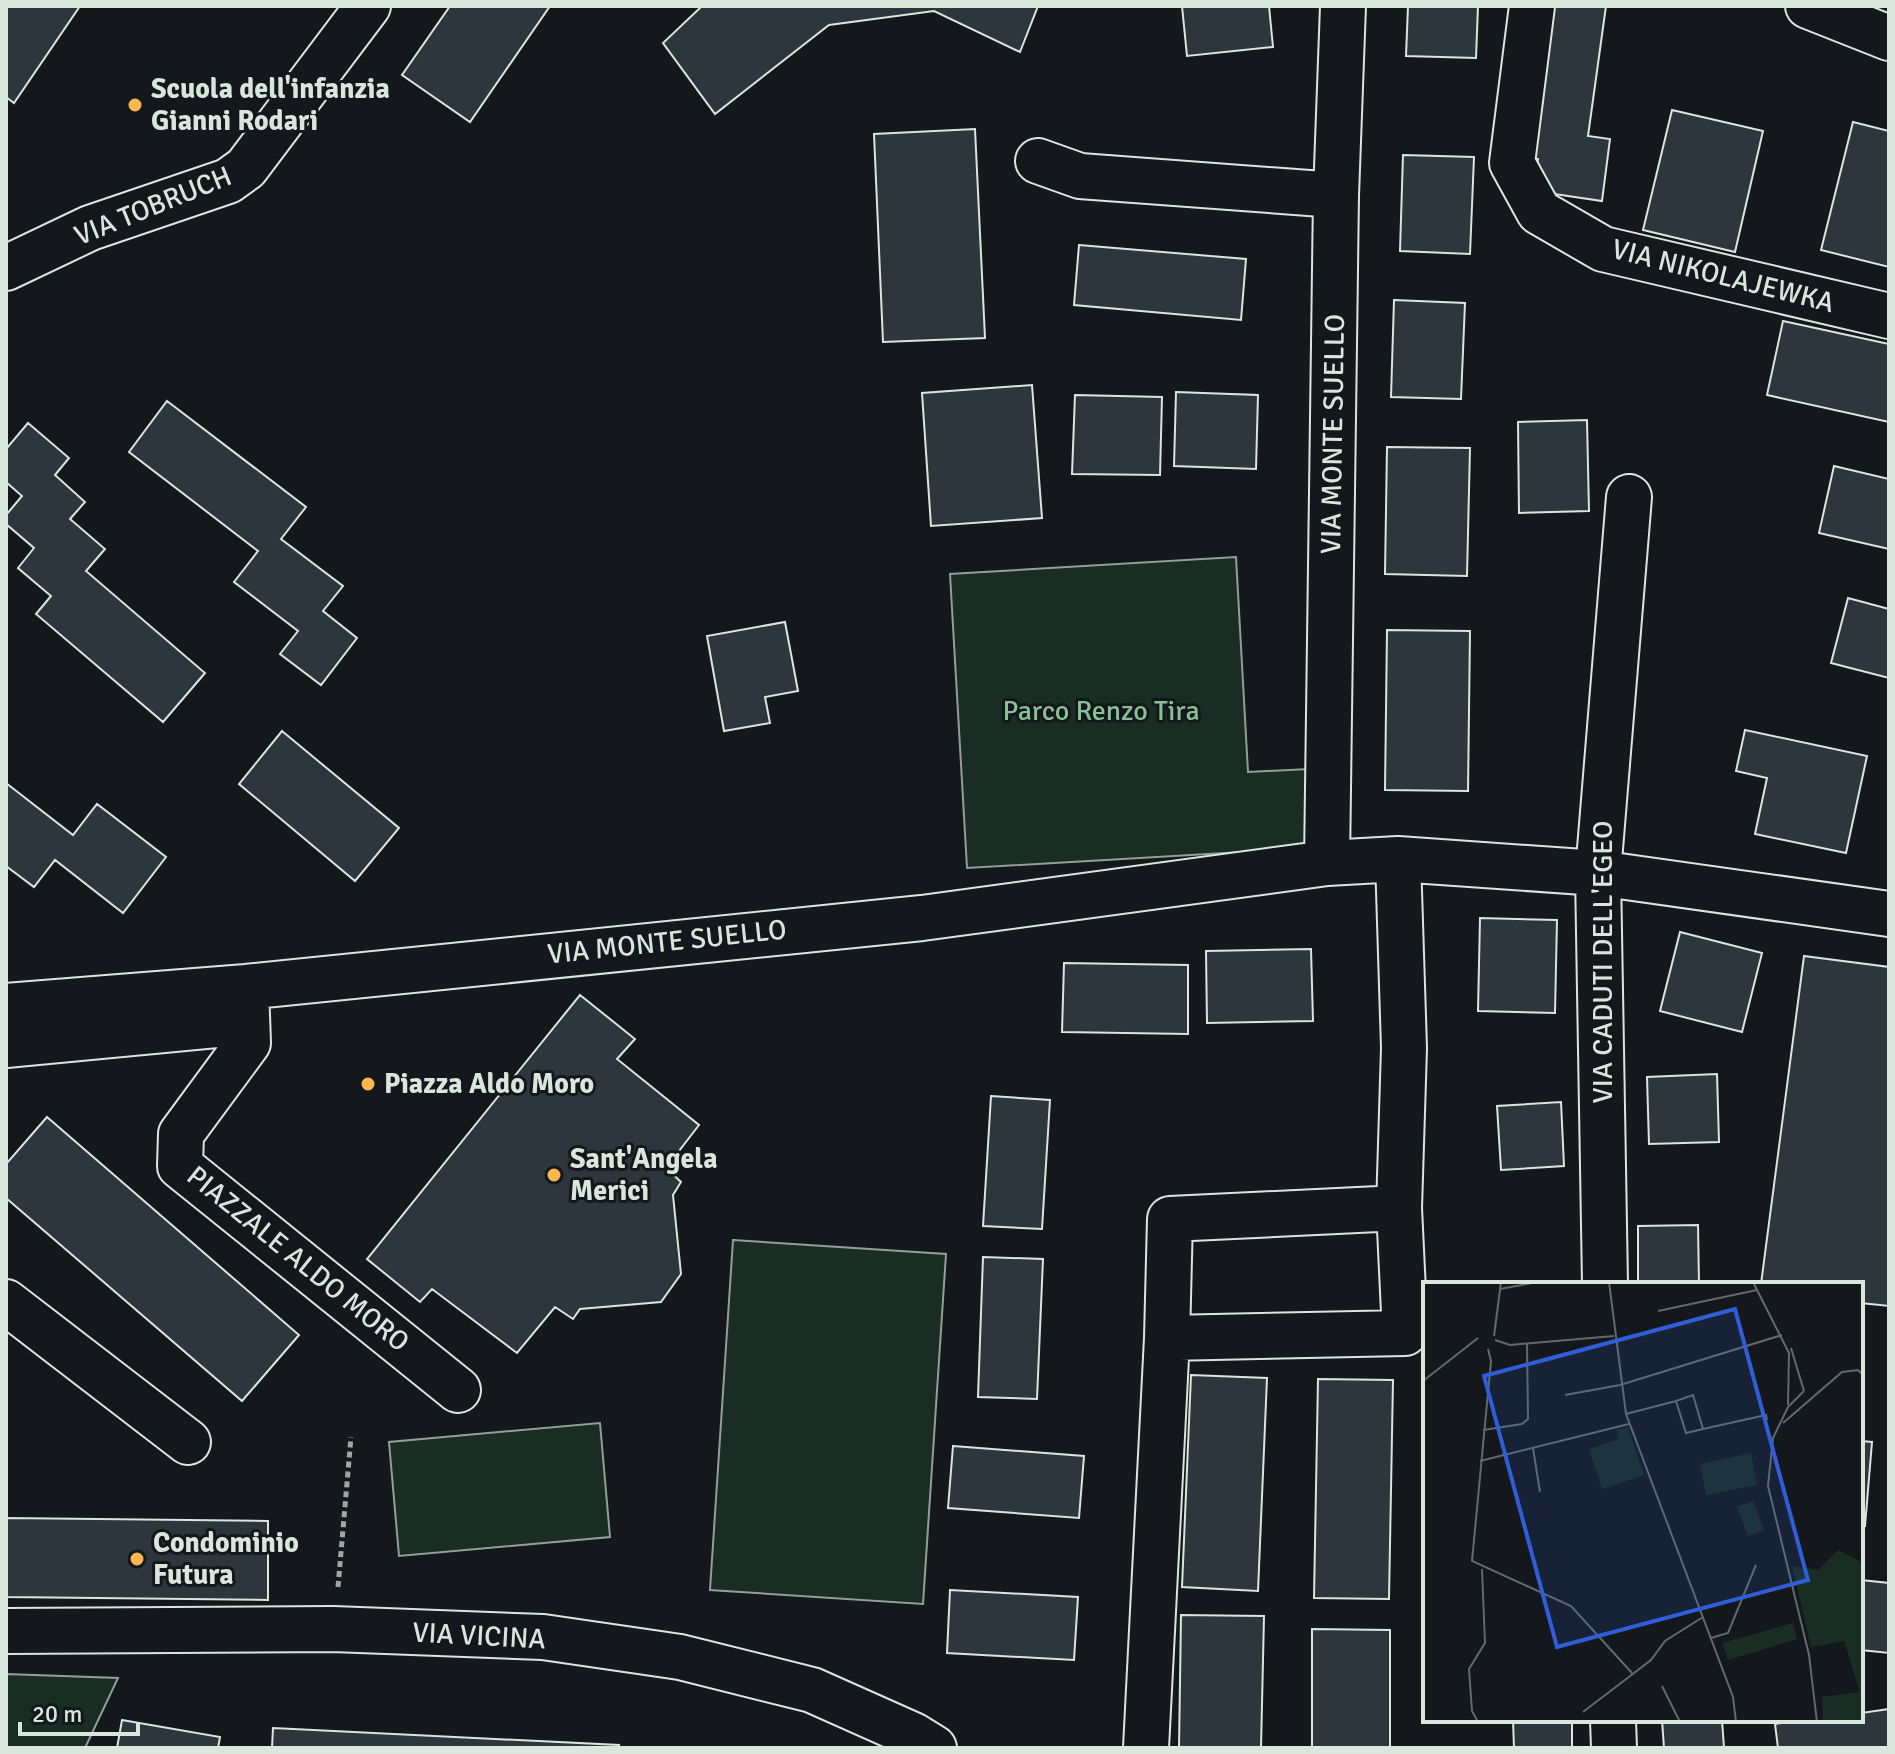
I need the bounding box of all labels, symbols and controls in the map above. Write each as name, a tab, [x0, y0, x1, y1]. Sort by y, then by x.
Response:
place label: Scuola dell'infanzia Gianni Rodari	[151, 72, 390, 138]
marker: Scuola dell'infanzia Gianni Rodari	[126, 96, 144, 114]
street label: VIA TOBRUCH	[69, 159, 237, 253]
street label: VIA NIKOLAJEWKA	[1608, 232, 1838, 320]
street label: VIA MONTE SUELLO	[1314, 314, 1352, 554]
park label: Parco Renzo Tira	[1002, 694, 1200, 728]
street label: VIA CADUTI DELL'EGEO	[1586, 821, 1620, 1103]
street label: VIA MONTE SUELLO	[546, 913, 788, 971]
place label: Piazza Aldo Moro	[384, 1067, 594, 1101]
marker: Piazza Aldo Moro	[359, 1075, 377, 1093]
place label: Sant'Angela Merici	[570, 1142, 718, 1208]
street label: PIAZZALE ALDO MORO	[180, 1159, 416, 1359]
marker: Sant'Angela Merici	[545, 1166, 563, 1184]
inset map	[1423, 1282, 1863, 1722]
place label: Condominio Futura	[153, 1526, 299, 1592]
marker: Condominio Futura	[128, 1550, 146, 1568]
street label: VIA VICINA	[412, 1616, 546, 1656]
scale bar	[20, 1686, 138, 1736]
text: 20 m	[32, 1699, 82, 1729]

